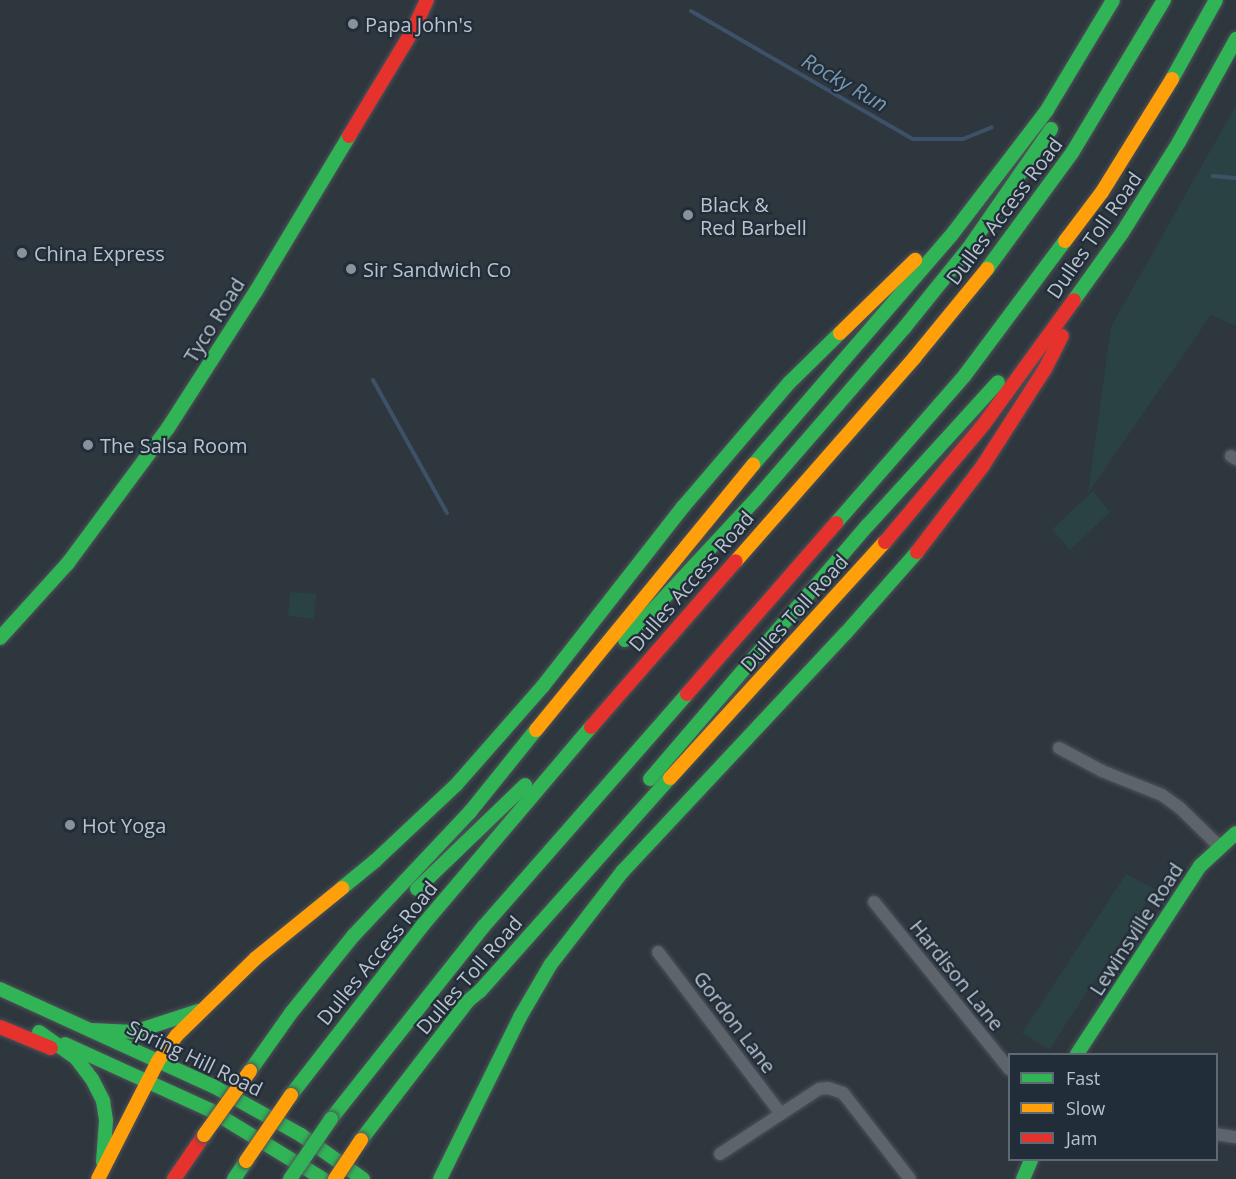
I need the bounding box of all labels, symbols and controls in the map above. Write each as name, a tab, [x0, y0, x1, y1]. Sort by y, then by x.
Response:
place label: Papa John's	[365, 12, 473, 36]
marker: Papa John's	[346, 17, 360, 31]
water label: Rocky Run	[798, 47, 892, 117]
street label: Dulles Access Road	[941, 133, 1067, 289]
street label: Dulles Toll Road	[1041, 167, 1147, 303]
place label: Black & Red Barbell	[700, 192, 807, 239]
marker: Black & Red Barbell	[681, 208, 695, 222]
place label: China Express	[34, 241, 165, 265]
marker: China Express	[15, 246, 29, 260]
place label: Sir Sandwich Co	[363, 257, 511, 281]
marker: Sir Sandwich Co	[344, 262, 358, 276]
street label: Tyco Road	[179, 273, 249, 367]
place label: The Salsa Room	[100, 433, 248, 457]
marker: The Salsa Room	[81, 438, 95, 452]
street label: Dulles Access Road	[624, 506, 758, 656]
street label: Dulles Toll Road	[735, 550, 853, 676]
place label: Hot Yoga	[82, 813, 166, 837]
marker: Hot Yoga	[63, 818, 77, 832]
street label: Lewinsville Road	[1084, 858, 1188, 1000]
street label: Dulles Access Road	[312, 876, 442, 1030]
street label: Dulles Toll Road	[411, 911, 527, 1039]
street label: Hardison Lane	[905, 915, 1009, 1035]
street label: Gordon Lane	[689, 966, 781, 1078]
street label: Spring Hill Road	[123, 1015, 267, 1101]
legend	[1008, 1053, 1218, 1161]
text: Fast	[1066, 1066, 1100, 1090]
text: Slow	[1066, 1096, 1105, 1120]
text: Jam	[1066, 1126, 1098, 1150]

